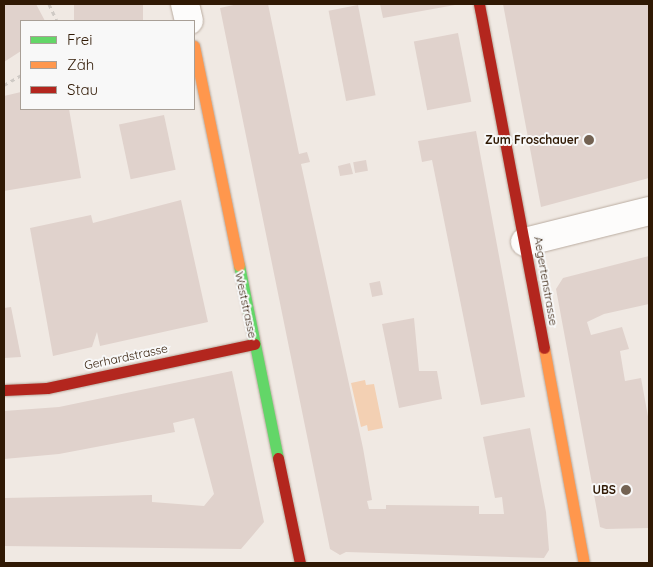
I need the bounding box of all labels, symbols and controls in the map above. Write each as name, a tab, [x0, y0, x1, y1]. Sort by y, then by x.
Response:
legend	[20, 20, 195, 110]
text: Frei	[67, 30, 93, 49]
text: Zäh	[67, 55, 94, 74]
text: Stau	[67, 80, 98, 99]
place label: Zum Froschauer	[485, 133, 579, 147]
marker: Zum Froschauer	[583, 134, 595, 146]
street label: Aegertenstrasse	[531, 235, 561, 327]
street label: Weststrasse	[232, 270, 260, 340]
street label: Gerhardstrasse	[83, 341, 169, 373]
place label: UBS	[593, 483, 616, 497]
marker: UBS	[620, 484, 632, 496]

